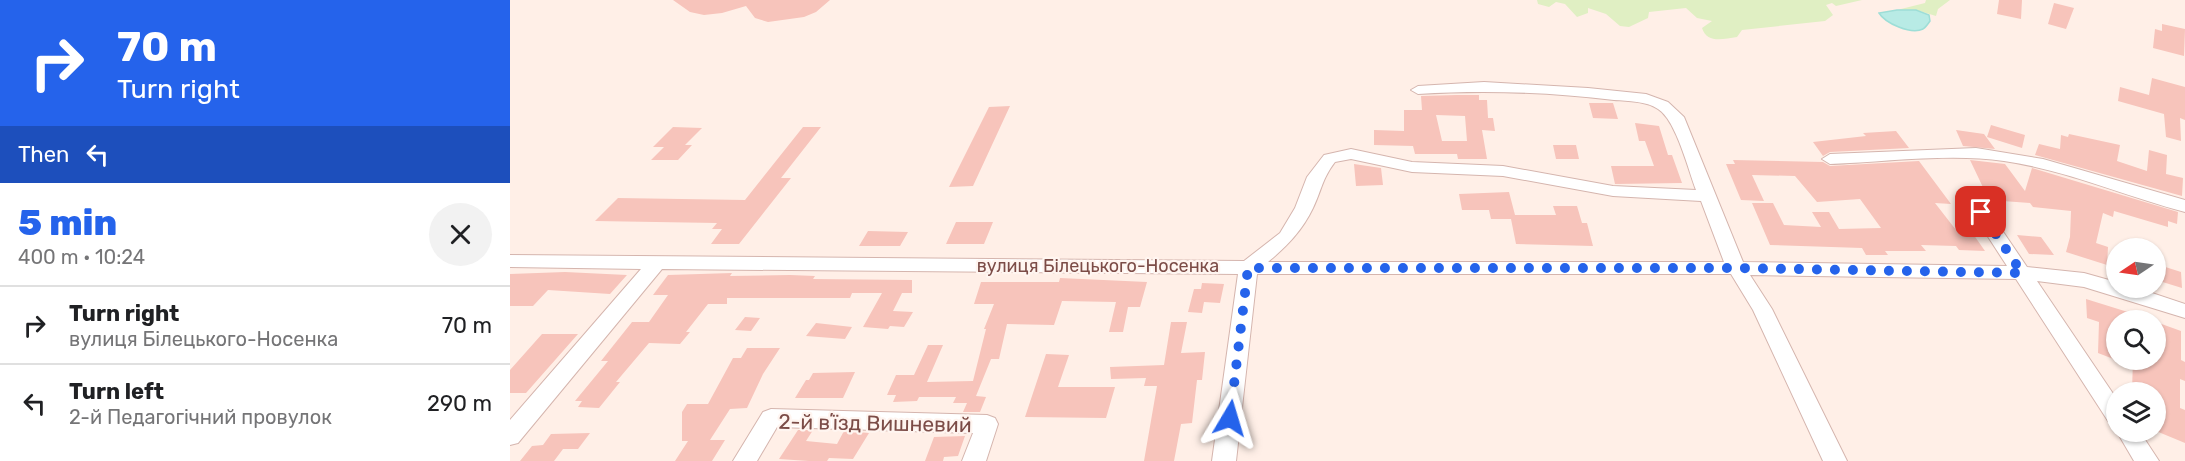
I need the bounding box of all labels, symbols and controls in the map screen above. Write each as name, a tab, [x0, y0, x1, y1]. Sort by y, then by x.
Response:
text: 70 m	[117, 22, 217, 72]
icon: right	[18, 24, 96, 102]
text: Turn right	[117, 73, 240, 105]
icon: left	[81, 138, 114, 171]
text: Then	[18, 141, 69, 168]
pin	[1955, 186, 2006, 237]
icon: arrive	[1964, 195, 1997, 228]
text: 5 min	[18, 201, 117, 244]
button: close	[429, 203, 492, 266]
north arrow	[2106, 238, 2166, 298]
map controls	[2106, 238, 2166, 442]
text: 400 m · 10:24	[18, 245, 145, 269]
street label: вулиця Білецького-Носенка	[977, 255, 1219, 277]
text: Turn right	[69, 300, 179, 327]
icon: right	[18, 309, 51, 342]
button: search	[2106, 310, 2166, 370]
text: 70 m	[442, 312, 492, 339]
text: вулиця Білецького-Носенка	[69, 327, 338, 351]
text: Turn left	[69, 378, 164, 405]
button: layers	[2106, 382, 2166, 442]
position arrow	[1198, 386, 1262, 450]
icon: left	[18, 387, 51, 420]
text: 290 m	[427, 390, 492, 417]
text: 2-й Педагогічний провулок	[69, 405, 332, 429]
street label: 2-й вʼїзд Вишневий	[778, 409, 972, 437]

